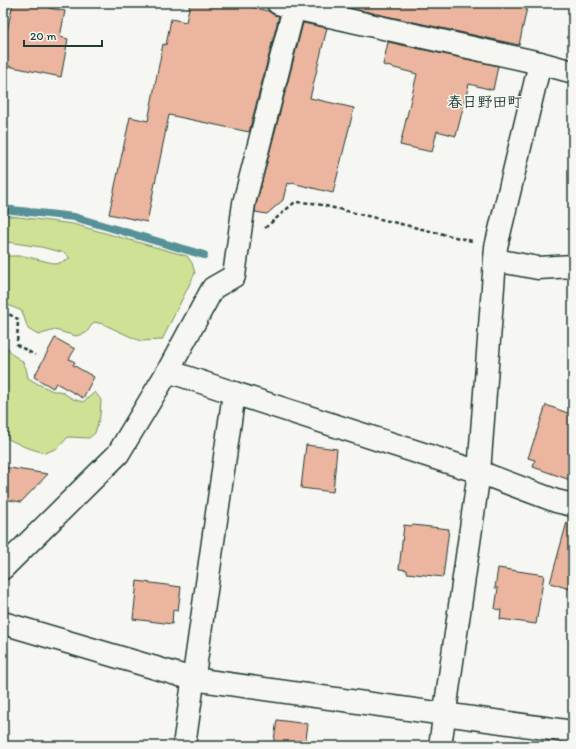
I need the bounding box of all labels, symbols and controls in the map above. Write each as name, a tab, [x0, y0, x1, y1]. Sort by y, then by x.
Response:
scale bar	[24, 22, 102, 48]
text: 20 m	[30, 29, 57, 43]
district label: 春日野田町	[447, 93, 523, 111]

